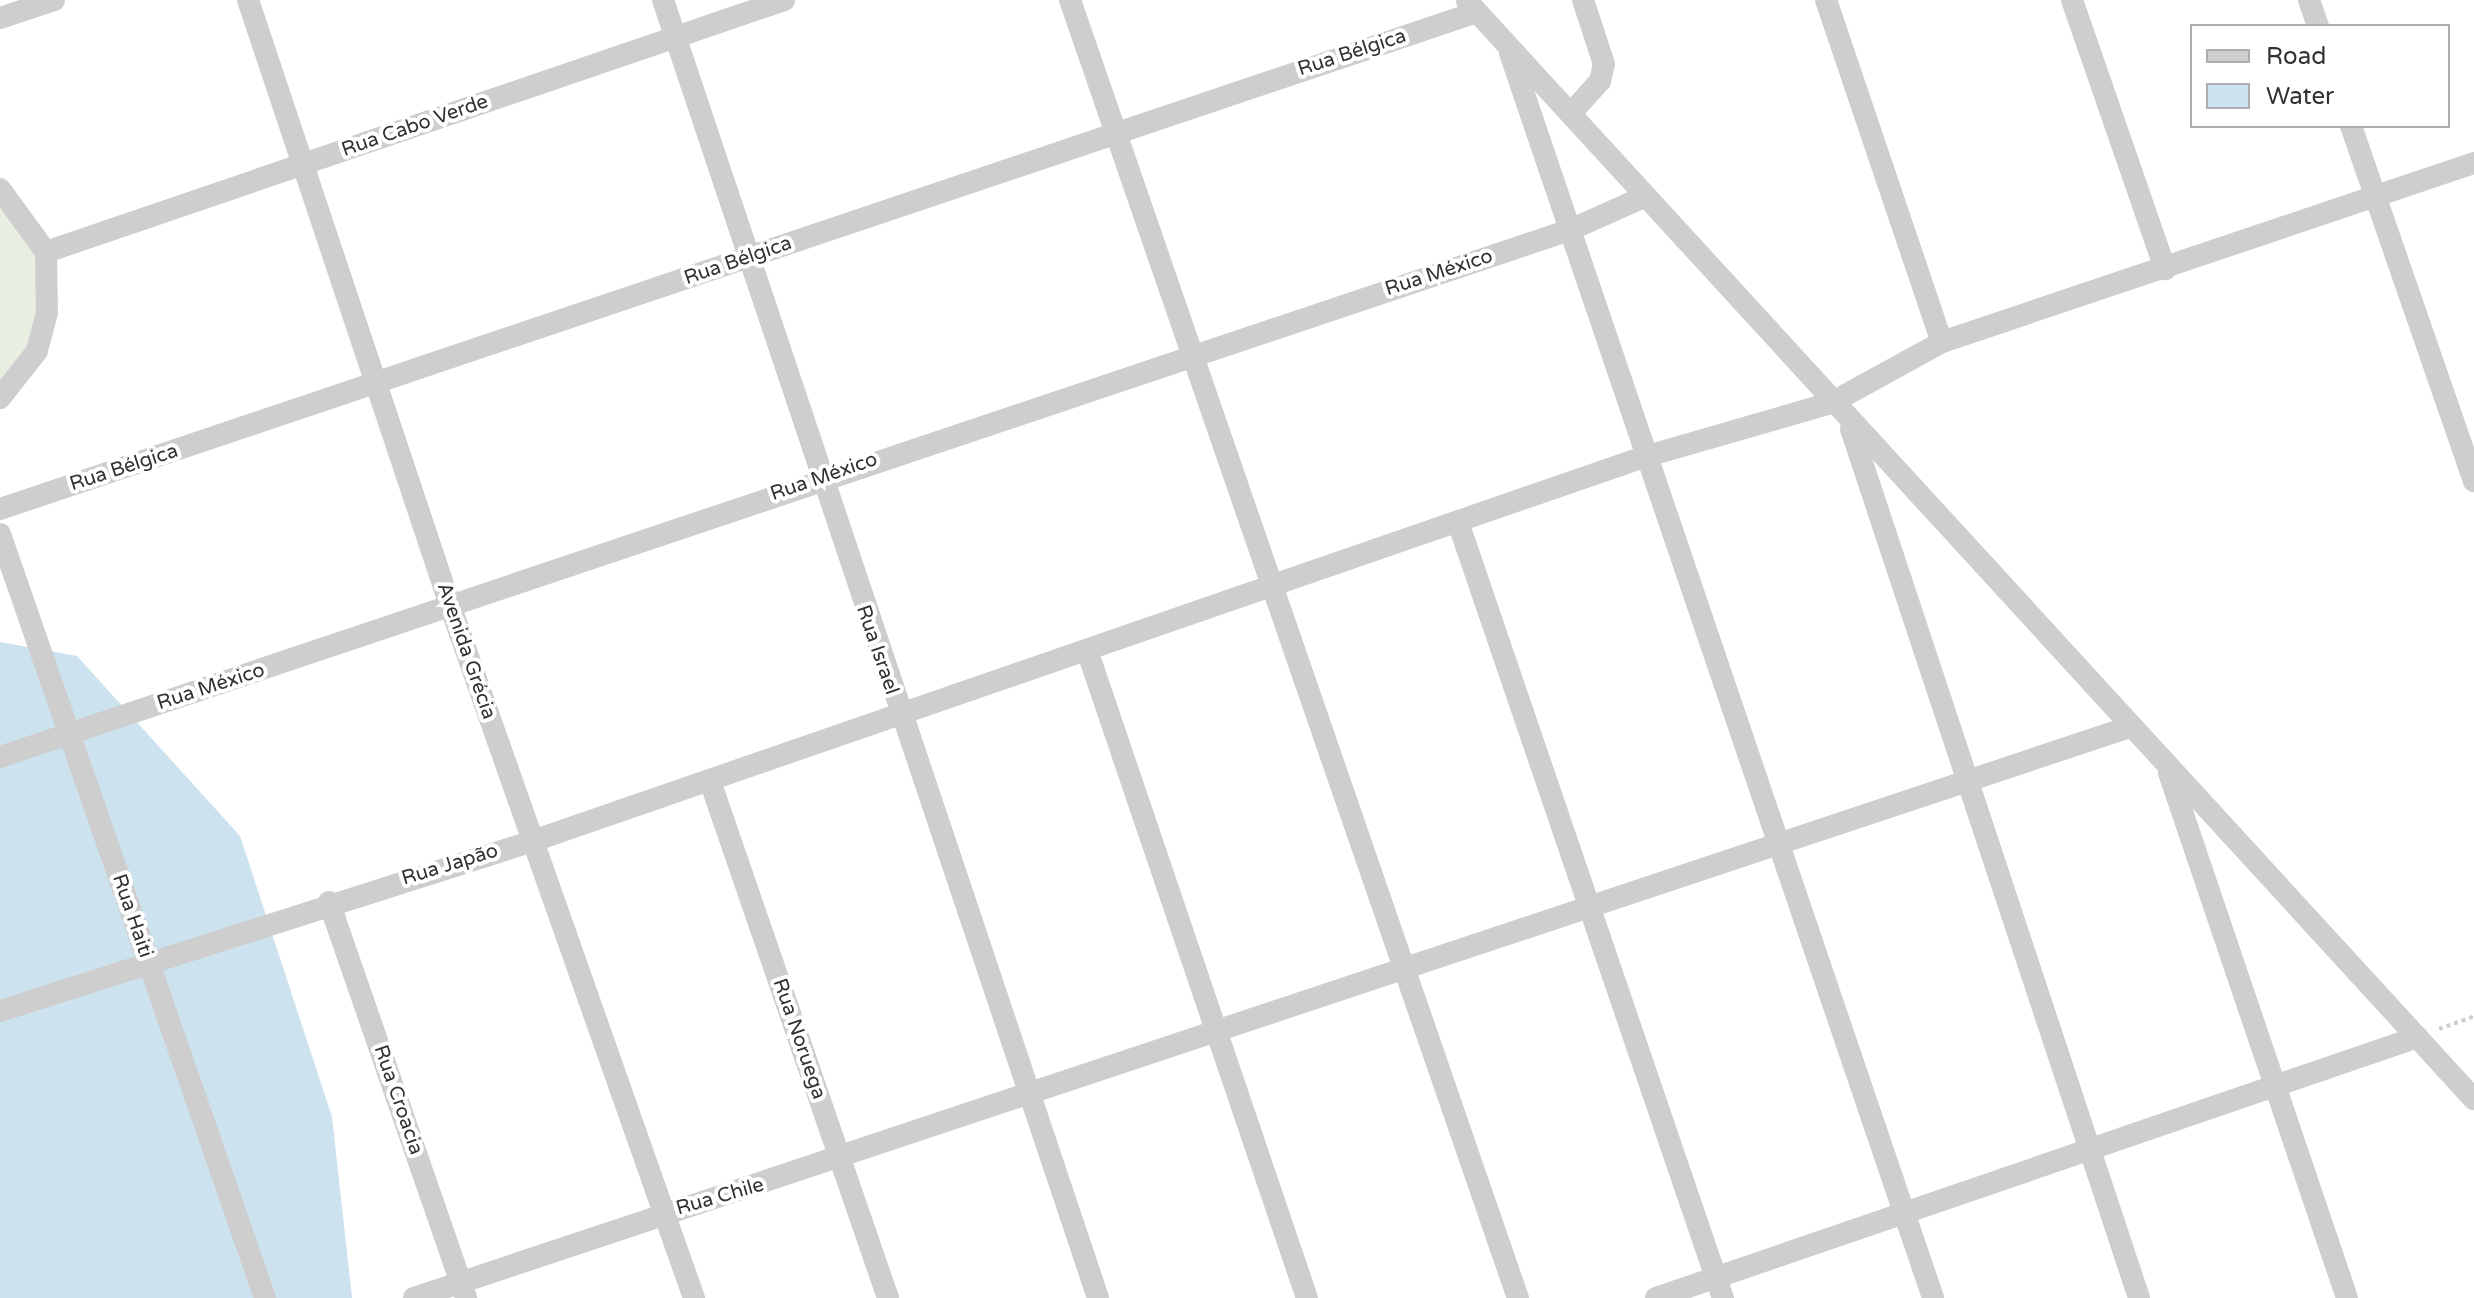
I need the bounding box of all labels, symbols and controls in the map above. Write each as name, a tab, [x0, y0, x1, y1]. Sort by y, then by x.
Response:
street label: Rua Bélgica	[1295, 24, 1409, 82]
legend	[2190, 24, 2450, 128]
text: Road	[2266, 42, 2326, 71]
text: Water	[2266, 82, 2334, 111]
street label: Rua Cabo Verde	[339, 90, 491, 162]
street label: Rua Bélgica	[681, 231, 795, 291]
street label: Rua México	[1382, 244, 1496, 302]
street label: Rua Bélgica	[67, 439, 181, 497]
street label: Rua México	[767, 447, 881, 507]
street label: Avenida Grécia	[431, 580, 501, 722]
street label: Rua Israel	[850, 602, 904, 698]
street label: Rua México	[154, 658, 268, 716]
street label: Rua Japão	[399, 839, 501, 891]
street label: Rua Haiti	[107, 871, 157, 961]
street label: Rua Noruega	[767, 976, 831, 1102]
street label: Rua Croacia	[368, 1042, 428, 1158]
street label: Rua Chile	[673, 1173, 767, 1221]

